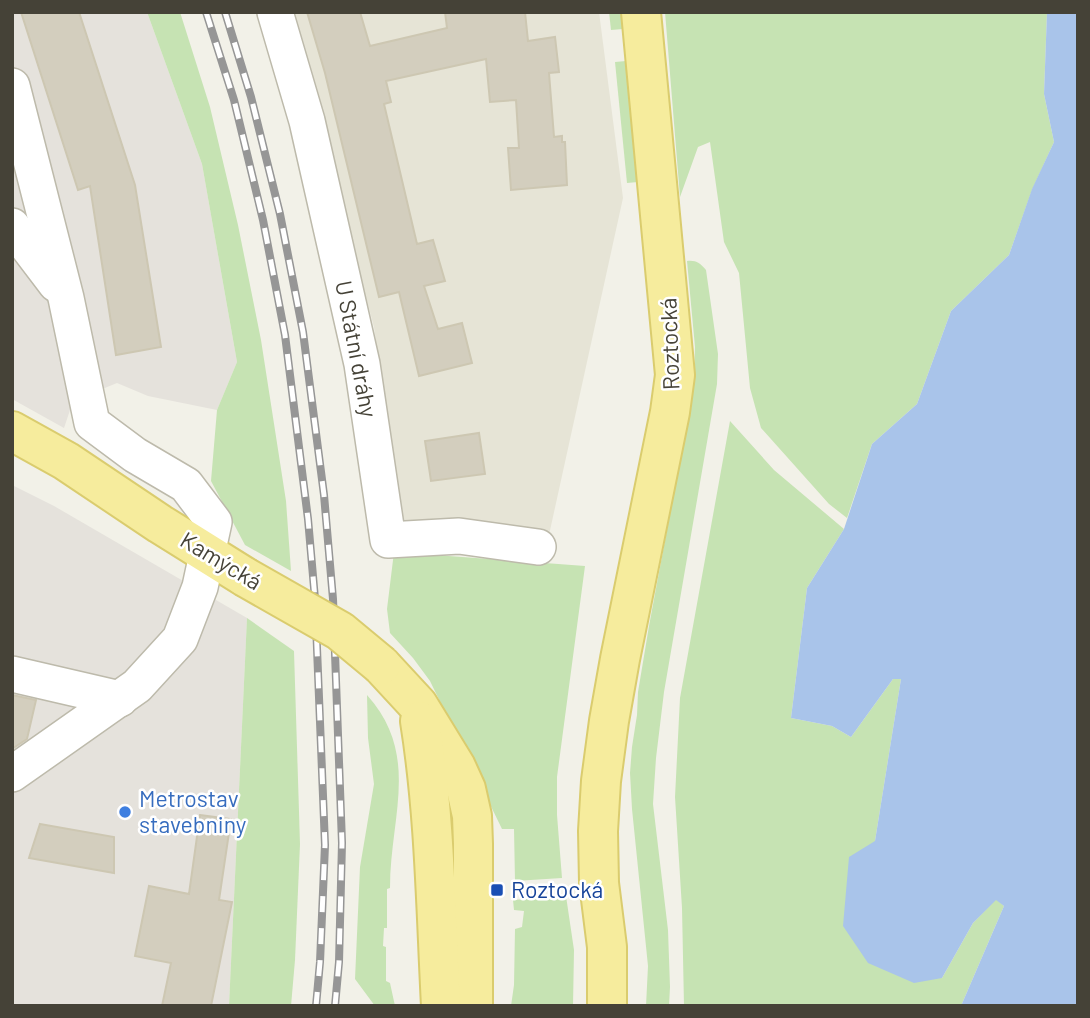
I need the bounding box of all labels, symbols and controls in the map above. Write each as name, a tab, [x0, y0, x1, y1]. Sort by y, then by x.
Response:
street label: U Státní dráhy	[330, 278, 384, 420]
street label: Roztocká	[653, 297, 685, 391]
street label: Kamýcká	[176, 525, 267, 595]
place label: Metrostav stavebniny	[139, 784, 247, 838]
marker: Metrostav stavebniny	[117, 804, 133, 820]
place label: Roztocká	[511, 875, 603, 903]
marker: Roztocká	[489, 882, 505, 898]

